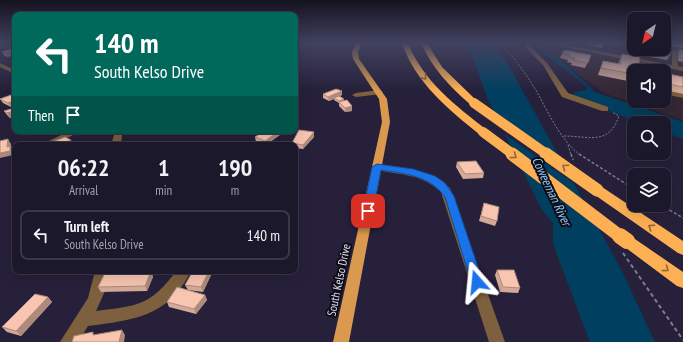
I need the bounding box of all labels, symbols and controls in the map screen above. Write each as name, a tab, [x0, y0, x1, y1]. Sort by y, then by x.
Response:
north arrow	[627, 12, 671, 56]
map controls	[627, 12, 671, 212]
text: 140 m	[94, 24, 158, 61]
icon: left	[28, 28, 80, 80]
text: South Kelso Drive	[94, 60, 204, 83]
button: sound	[627, 64, 671, 108]
one-way arrow	[419, 72, 426, 79]
icon: arrive	[62, 104, 84, 126]
text: Then	[28, 106, 54, 125]
button: search	[627, 116, 671, 160]
one-way arrow	[510, 151, 517, 159]
text: 06:22	[58, 152, 110, 183]
text: 1	[158, 152, 169, 183]
text: 190	[218, 152, 252, 183]
water label: Coweeman River	[528, 154, 576, 231]
one-way arrow	[562, 164, 569, 172]
button: layers	[627, 168, 671, 212]
text: Arrival	[69, 182, 98, 199]
text: min	[155, 182, 172, 199]
text: m	[231, 182, 239, 199]
pin	[351, 194, 385, 228]
icon: arrive	[357, 200, 379, 222]
text: Turn left	[64, 217, 109, 236]
icon: left	[30, 224, 52, 246]
one-way arrow	[648, 224, 655, 232]
text: 140 m	[247, 226, 280, 245]
text: South Kelso Drive	[64, 236, 144, 253]
street label: South Kelso Drive	[324, 242, 353, 317]
position arrow	[456, 261, 498, 303]
one-way arrow	[662, 264, 669, 271]

